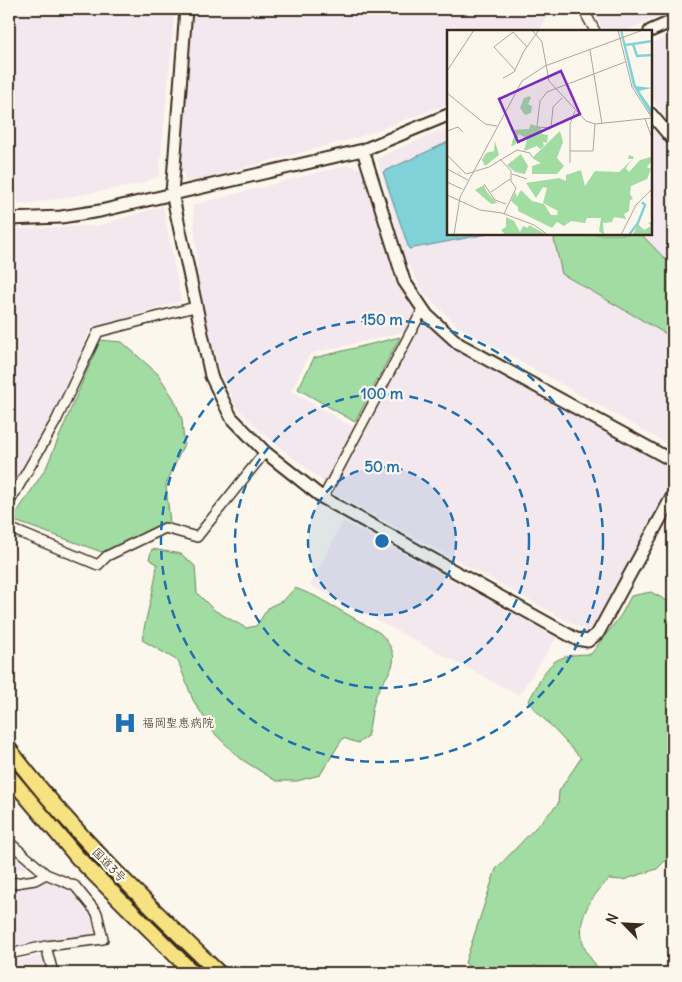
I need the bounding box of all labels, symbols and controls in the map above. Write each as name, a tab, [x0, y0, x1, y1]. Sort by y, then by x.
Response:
inset map	[447, 30, 652, 235]
text: 150 m	[361, 310, 403, 329]
text: 100 m	[361, 384, 403, 403]
text: 50 m	[364, 457, 400, 476]
centre of rings	[373, 532, 391, 550]
hospital icon: 福岡聖恵病院	[112, 710, 138, 736]
place label: 福岡聖恵病院	[142, 715, 214, 730]
street label: 国道3号	[89, 844, 130, 885]
north arrow	[600, 900, 650, 950]
text: N	[602, 911, 622, 927]

